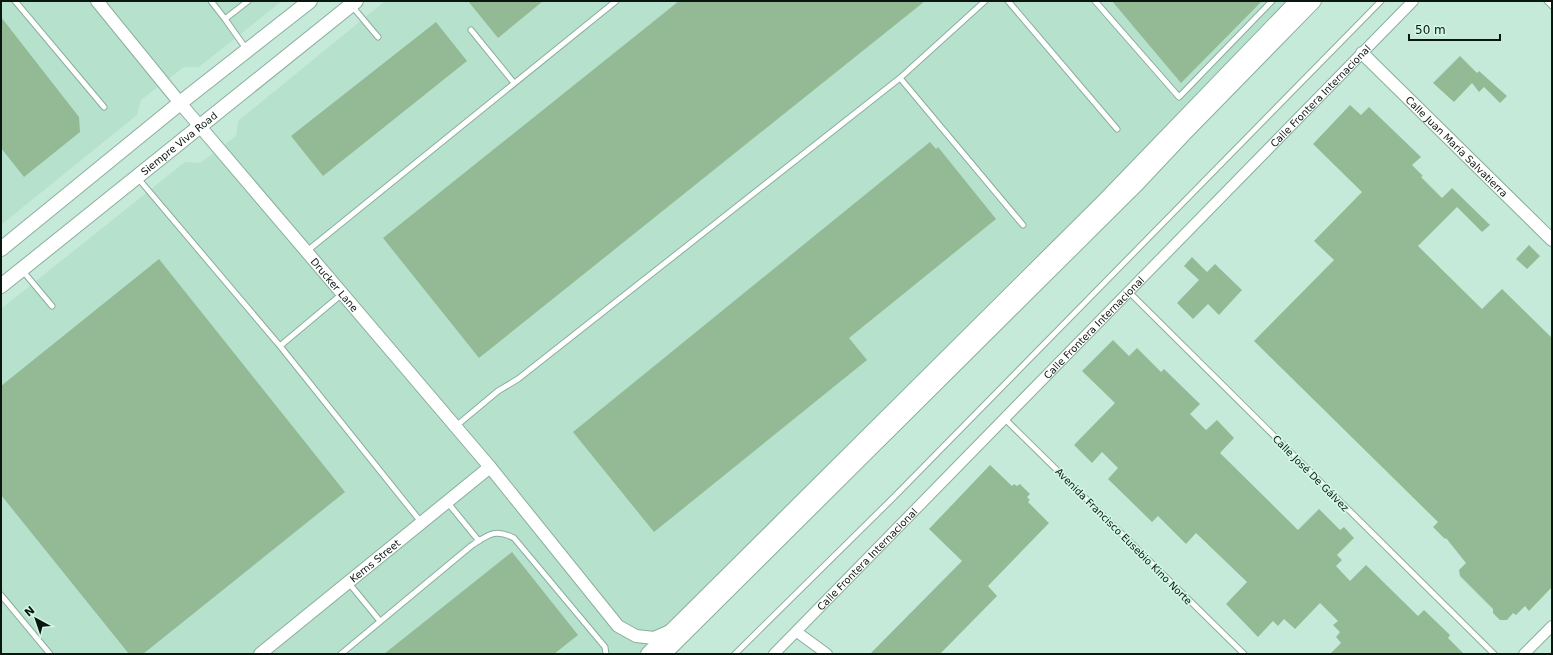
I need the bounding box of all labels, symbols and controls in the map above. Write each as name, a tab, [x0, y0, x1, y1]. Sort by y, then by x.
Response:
scale bar	[1409, 16, 1500, 42]
text: 50 m	[1415, 23, 1446, 37]
street label: Calle Frontera Internacional	[1268, 43, 1373, 149]
street label: Calle Juan María Salvatierra	[1403, 94, 1510, 199]
street label: Siempre Viva Road	[139, 110, 219, 178]
street label: Drucker Lane	[308, 256, 360, 314]
street label: Calle Frontera Internacional	[1042, 274, 1146, 381]
street label: Calle José De Gálvez	[1270, 433, 1351, 514]
street label: Avenida Francisco Eusebio Kino Norte	[1053, 466, 1194, 607]
street label: Calle Frontera Internacional	[815, 506, 920, 613]
street label: Kerns Street	[348, 537, 402, 585]
north arrow	[16, 599, 56, 639]
text: N	[22, 604, 38, 620]

